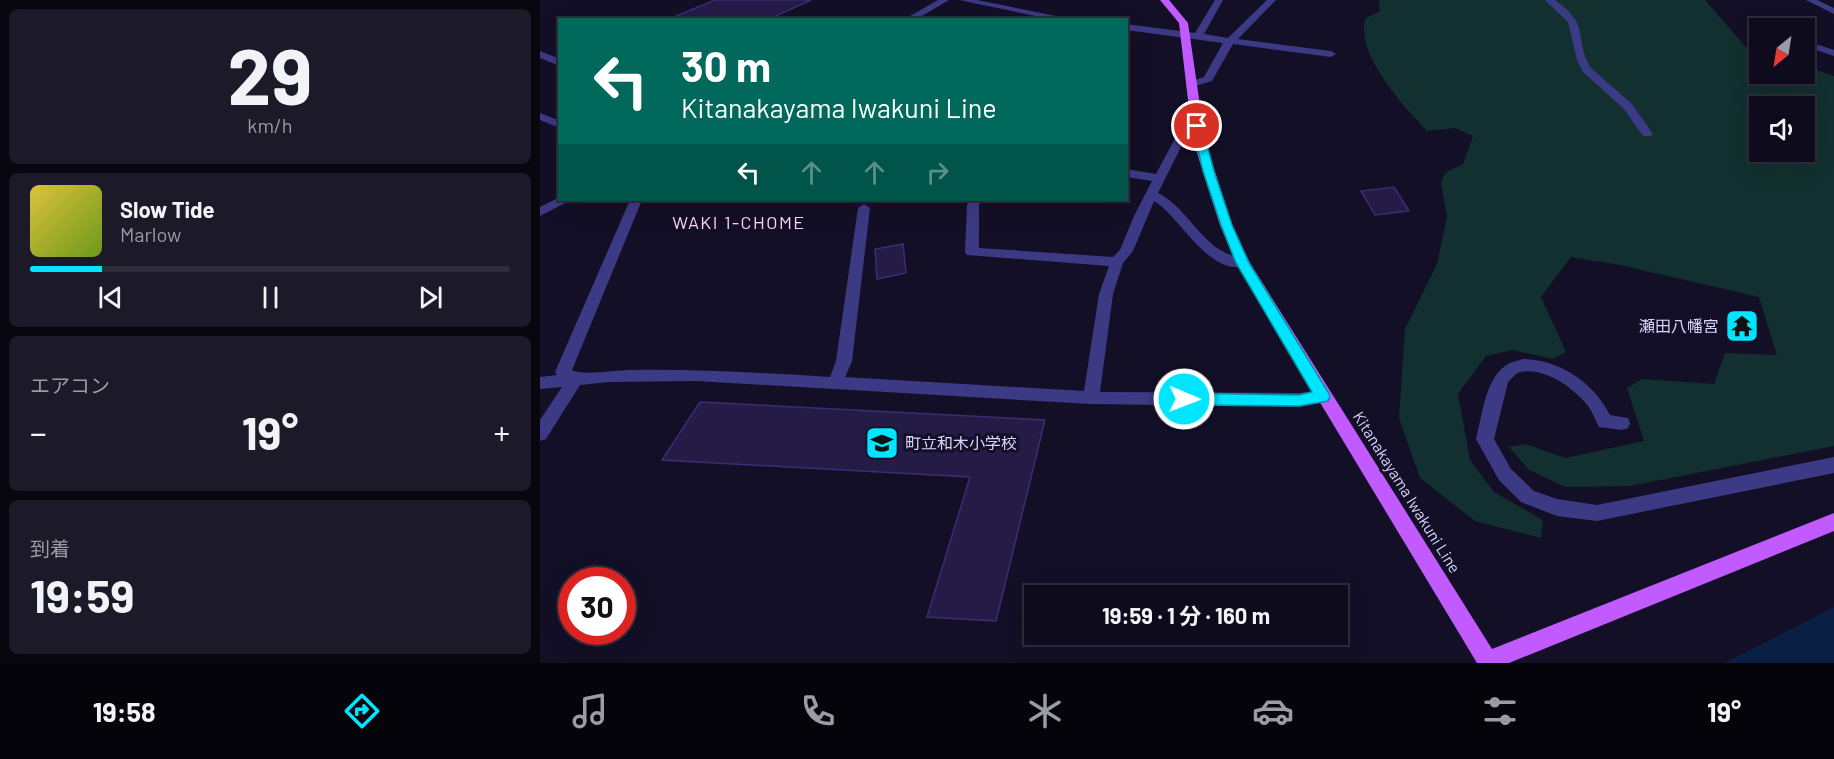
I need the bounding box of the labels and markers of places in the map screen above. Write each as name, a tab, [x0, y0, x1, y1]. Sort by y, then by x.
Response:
pin	[1171, 100, 1222, 151]
temple icon: 瀬田八幡宮	[1724, 308, 1760, 344]
place label: 瀬田八幡宮	[1639, 316, 1719, 335]
school or university icon: 町立和木小学校	[864, 425, 900, 461]
place label: 町立和木小学校	[905, 433, 1017, 452]

